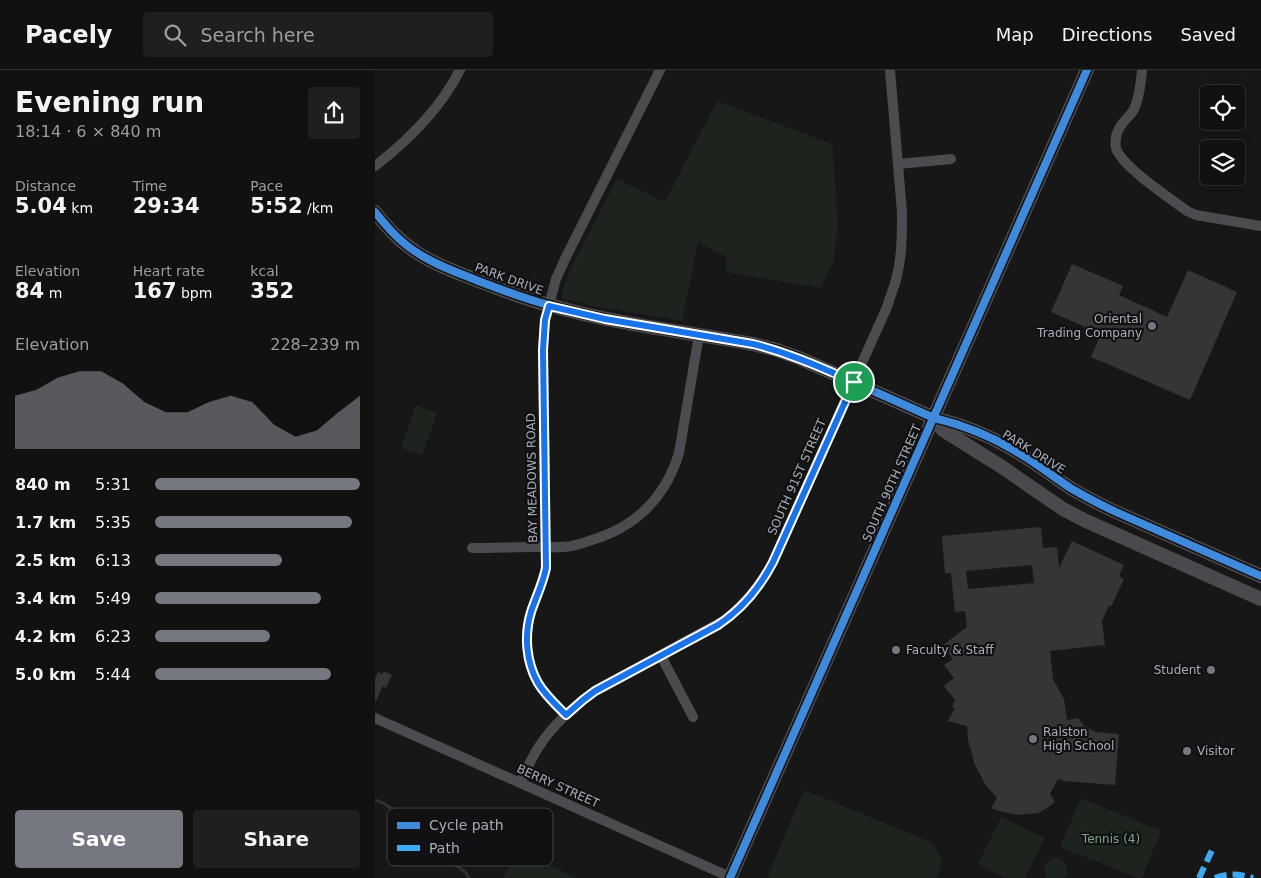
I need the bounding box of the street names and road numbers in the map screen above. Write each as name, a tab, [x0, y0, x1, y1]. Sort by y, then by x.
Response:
street label: PARK DRIVE	[473, 260, 545, 298]
street label: BAY MEADOWS ROAD	[524, 413, 540, 543]
street label: SOUTH 91ST STREET	[765, 416, 829, 537]
street label: SOUTH 90TH STREET	[860, 421, 925, 544]
street label: PARK DRIVE	[1000, 427, 1068, 477]
street label: BERRY STREET	[515, 762, 602, 811]

